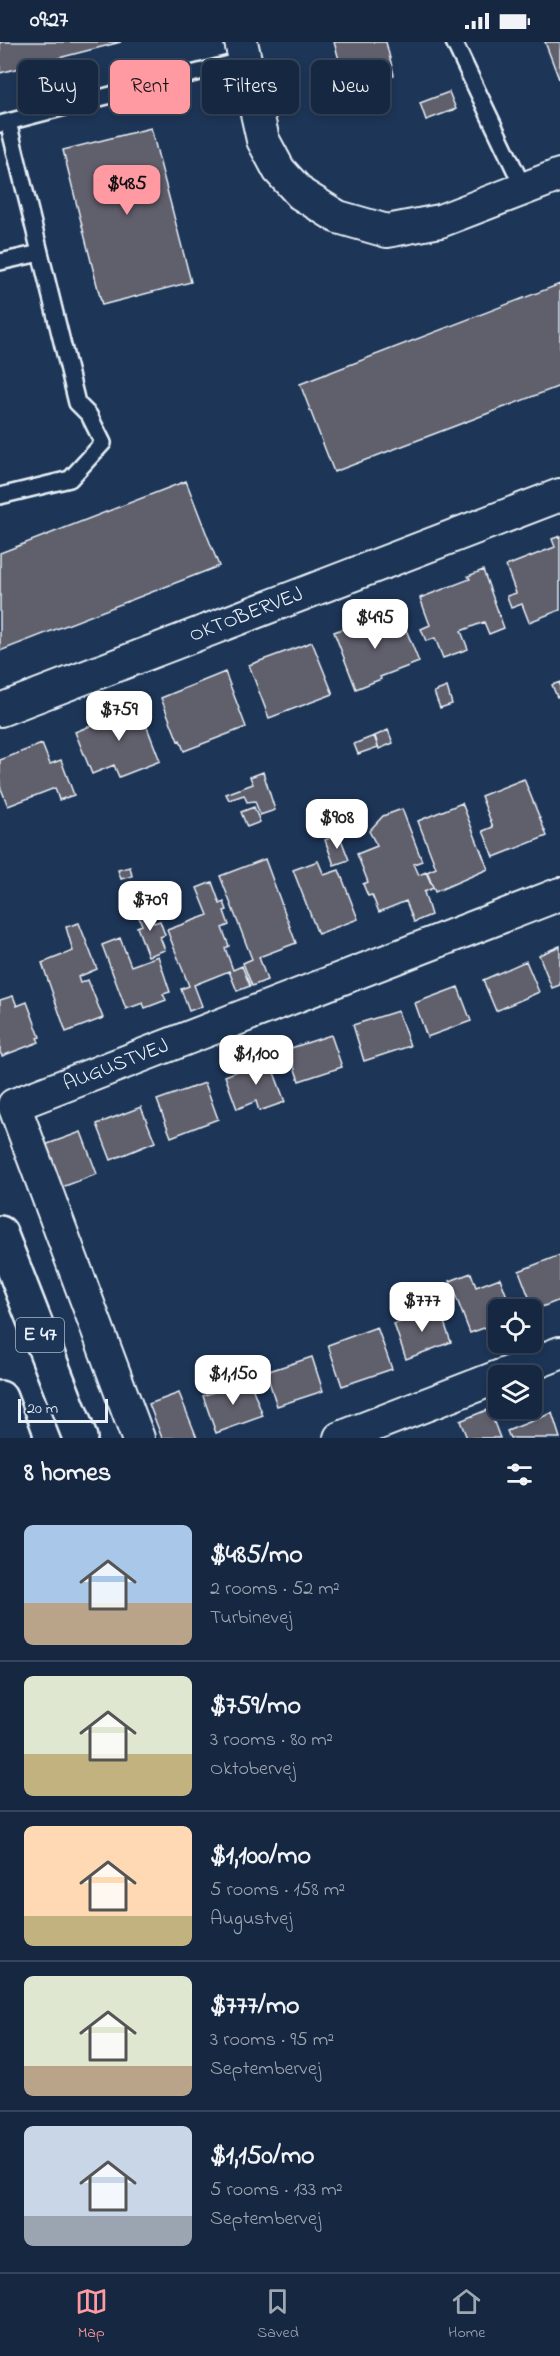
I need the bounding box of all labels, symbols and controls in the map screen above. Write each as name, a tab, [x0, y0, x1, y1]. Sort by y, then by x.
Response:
text: 09:27	[30, 5, 68, 37]
chip: Buy	[18, 60, 98, 114]
chip: Rent	[110, 60, 190, 114]
chip: Filters	[202, 60, 299, 114]
chip: New	[311, 60, 390, 114]
pin: $485	[91, 165, 163, 216]
text: $485	[107, 170, 147, 199]
street label: OKTOBERVEJ	[185, 580, 308, 651]
pin: $495	[339, 599, 411, 650]
text: $495	[356, 604, 394, 633]
pin: $759	[83, 691, 155, 742]
text: $759	[100, 696, 138, 725]
pin: $908	[301, 799, 373, 850]
text: $908	[320, 804, 354, 833]
pin: $709	[114, 881, 186, 932]
text: $709	[133, 886, 168, 915]
street label: AUGUSTVEJ	[59, 1031, 173, 1099]
pin: $1,100	[207, 1035, 305, 1086]
text: $1,100	[233, 1040, 279, 1069]
pin: $777	[386, 1282, 458, 1333]
text: $777	[404, 1287, 440, 1316]
map controls	[488, 1299, 542, 1419]
button: locate	[488, 1299, 542, 1353]
road number: E 47	[16, 1318, 64, 1352]
pin: $1,150	[184, 1355, 282, 1406]
text: $1,150	[209, 1360, 257, 1389]
button: layers	[488, 1365, 542, 1419]
scale bar	[18, 1396, 108, 1424]
text: 20 m	[27, 1397, 58, 1421]
text: 8 homes	[24, 1455, 111, 1493]
icon: filters	[503, 1458, 536, 1491]
text: $485/mo	[210, 1537, 303, 1575]
icon: home	[72, 1549, 144, 1621]
text: 2 rooms · 52 m²	[210, 1575, 340, 1604]
text: Turbinevej	[210, 1604, 292, 1633]
text: $759/mo	[210, 1688, 301, 1726]
icon: home	[72, 1700, 144, 1772]
text: 3 rooms · 80 m²	[210, 1726, 333, 1755]
text: Oktobervej	[210, 1755, 295, 1784]
text: $1,100/mo	[210, 1838, 311, 1876]
icon: home	[72, 1850, 144, 1922]
text: 5 rooms · 158 m²	[210, 1876, 345, 1905]
text: Augustvej	[210, 1905, 292, 1934]
text: $777/mo	[210, 1988, 300, 2026]
icon: home	[72, 2000, 144, 2072]
text: 3 rooms · 95 m²	[210, 2026, 334, 2055]
text: Septembervej	[210, 2055, 321, 2084]
text: $1,150/mo	[210, 2138, 315, 2176]
icon: home	[72, 2150, 144, 2222]
text: 5 rooms · 133 m²	[210, 2176, 343, 2205]
text: Septembervej	[210, 2205, 321, 2234]
tab: Map	[75, 2285, 108, 2345]
tab: Saved	[257, 2285, 299, 2345]
tab: Home	[448, 2285, 485, 2345]

